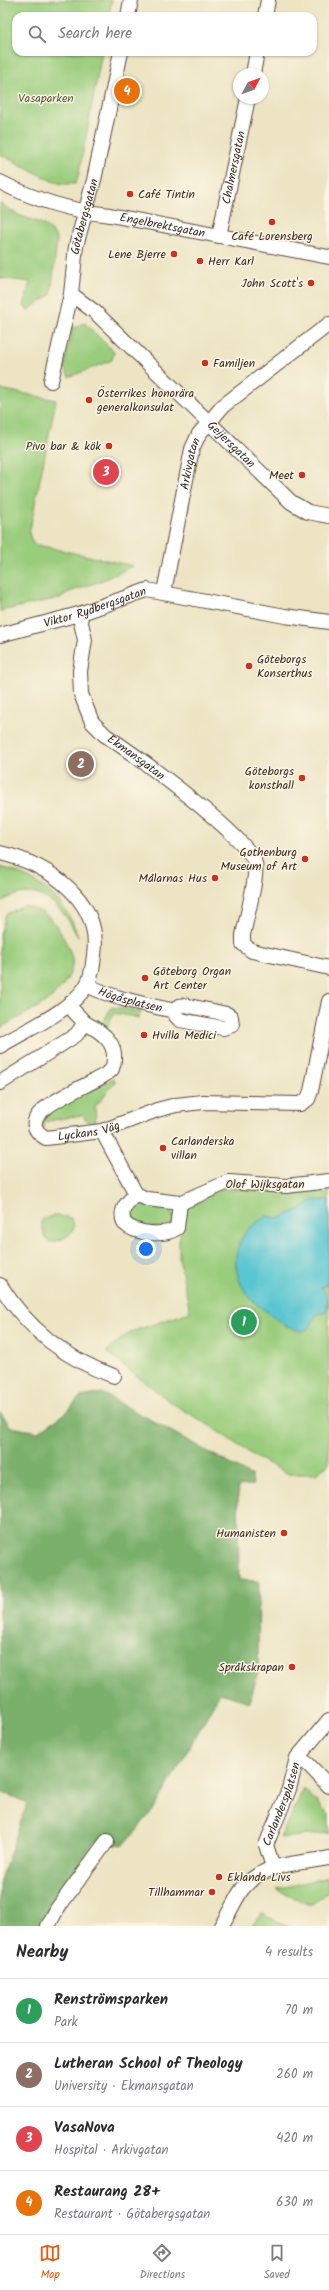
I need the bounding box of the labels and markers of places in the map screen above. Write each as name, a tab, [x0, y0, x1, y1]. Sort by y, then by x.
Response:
pin: 4	[114, 76, 140, 106]
place label: Café Tintin	[138, 185, 195, 204]
marker: Café Tintin	[125, 189, 135, 199]
marker: Café Lorensberg	[267, 217, 277, 227]
place label: Café Lorensberg	[231, 227, 313, 246]
place label: Lene Bjerre	[108, 245, 167, 264]
marker: Lene Bjerre	[169, 249, 179, 259]
place label: Herr Karl	[208, 252, 254, 271]
marker: Herr Karl	[195, 256, 205, 266]
place label: John Scott's	[241, 274, 303, 293]
marker: John Scott's	[306, 278, 316, 288]
place label: Familjen	[213, 354, 255, 373]
marker: Familjen	[200, 358, 210, 368]
place label: Österrikes honorära generalkonsulat	[96, 384, 195, 417]
marker: Österrikes honorära generalkonsulat	[84, 395, 94, 405]
place label: Pivo bar & kök	[26, 437, 101, 456]
marker: Pivo bar & kök	[104, 441, 114, 451]
pin: 3	[93, 457, 119, 487]
place label: Meet	[269, 466, 294, 485]
marker: Meet	[297, 470, 307, 480]
place label: Göteborgs Konserthus	[257, 650, 312, 683]
marker: Göteborgs Konserthus	[244, 661, 254, 671]
pin: 2	[68, 749, 94, 779]
place label: Göteborgs konsthall	[245, 762, 294, 795]
marker: Göteborgs konsthall	[297, 773, 307, 783]
place label: Gothenburg Museum of Art	[220, 843, 297, 876]
marker: Gothenburg Museum of Art	[300, 854, 310, 864]
place label: Målarnas Hus	[138, 869, 207, 888]
marker: Målarnas Hus	[210, 873, 220, 883]
place label: Göteborg Organ Art Center	[153, 962, 231, 995]
marker: Göteborg Organ Art Center	[140, 973, 150, 983]
place label: Hvilla Medici	[152, 1026, 217, 1045]
marker: Hvilla Medici	[139, 1030, 149, 1040]
place label: Carlanderska villan	[171, 1132, 235, 1165]
marker: Carlanderska villan	[158, 1143, 168, 1153]
pin: 1	[231, 1307, 257, 1337]
place label: Humanisten	[216, 1524, 276, 1543]
marker: Humanisten	[279, 1528, 289, 1538]
place label: Språkskrapan	[219, 1658, 284, 1677]
marker: Språkskrapan	[287, 1662, 297, 1672]
place label: Eklanda Livs	[227, 1868, 291, 1887]
marker: Eklanda Livs	[214, 1872, 224, 1882]
place label: Tillhammar	[148, 1883, 205, 1902]
marker: Tillhammar	[207, 1887, 217, 1897]

